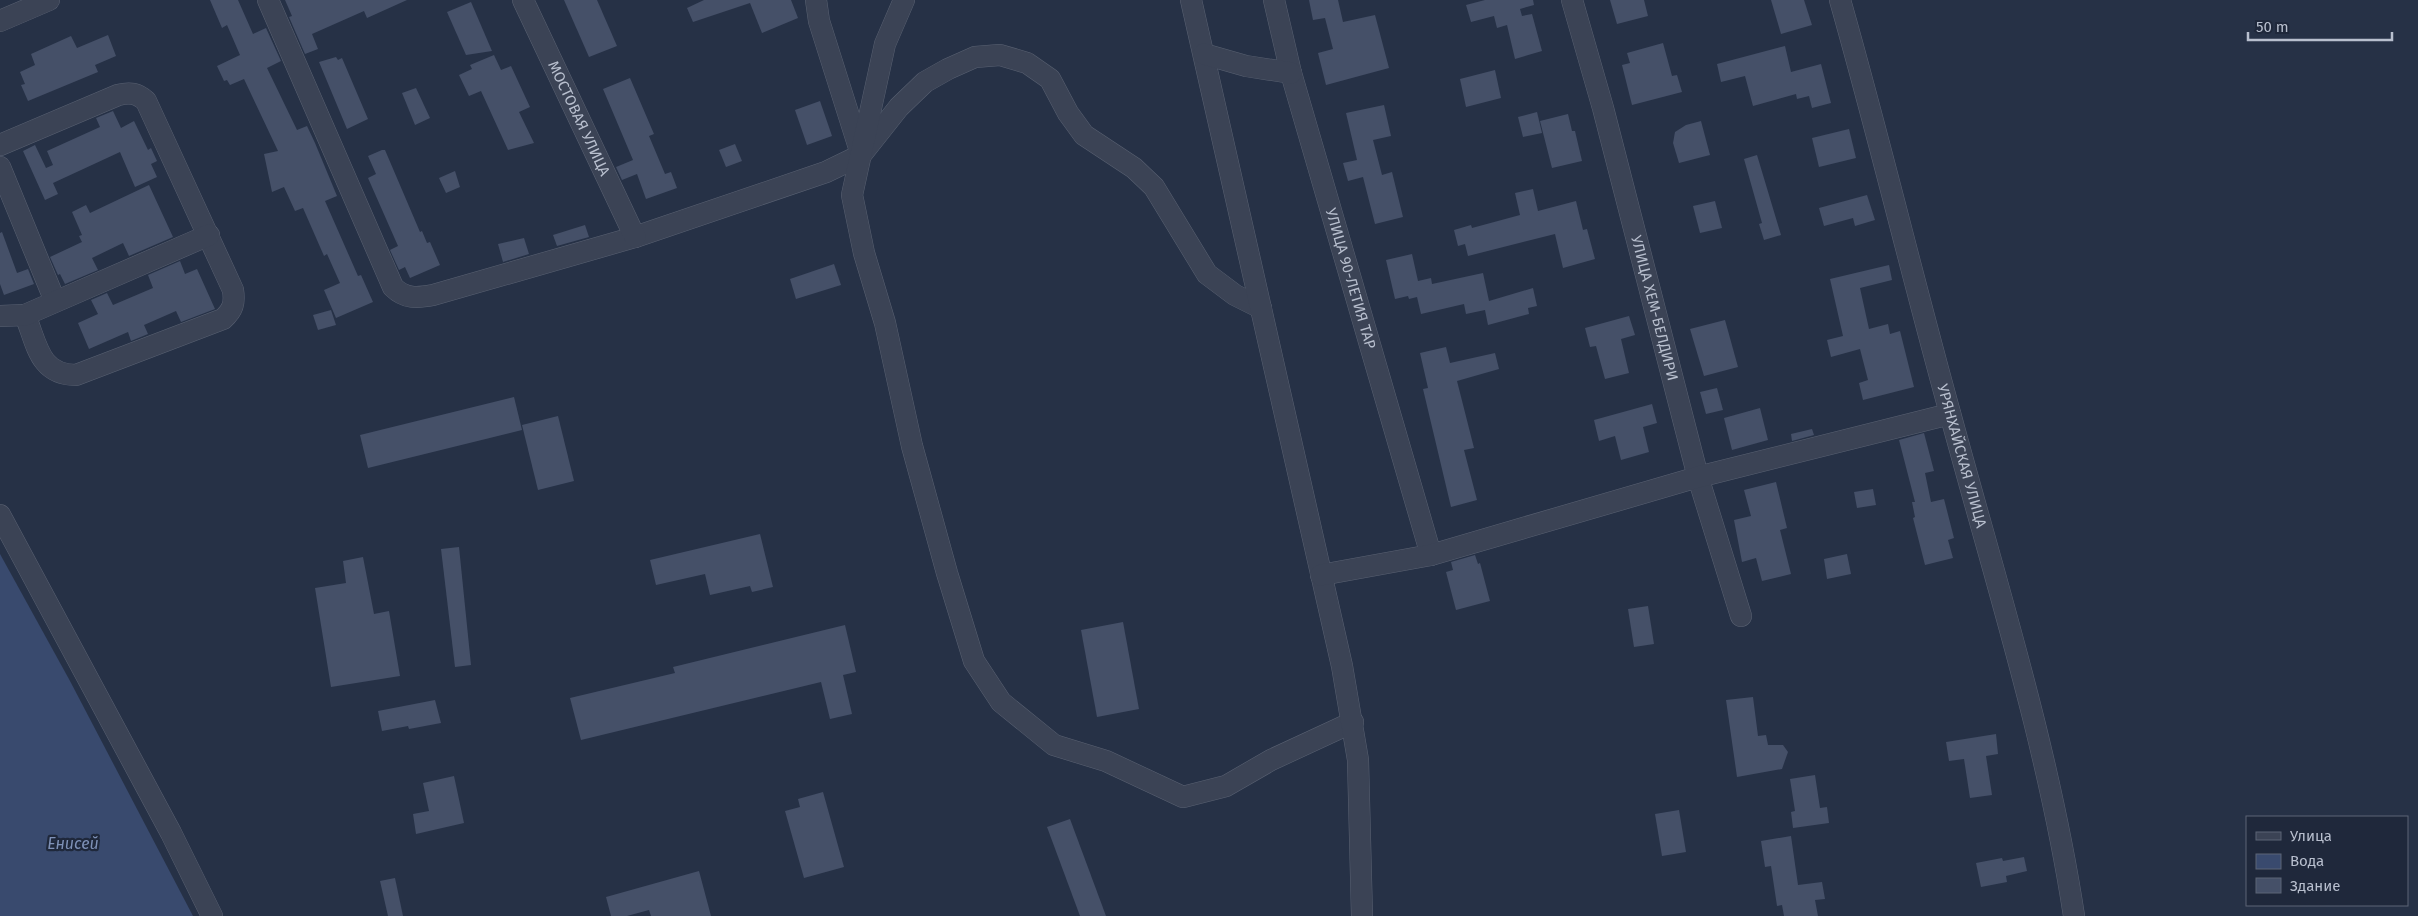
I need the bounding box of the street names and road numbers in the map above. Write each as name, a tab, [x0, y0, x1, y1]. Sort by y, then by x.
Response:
street label: МОСТОВАЯ УЛИЦА	[544, 58, 614, 179]
street label: УЛИЦА 90-ЛЕТИЯ ТАР	[1322, 206, 1380, 351]
street label: УЛИЦА ХЕМ-БЕЛДИРИ	[1627, 234, 1682, 383]
street label: УРЯНХАЙСКАЯ УЛИЦА	[1933, 382, 1991, 530]

